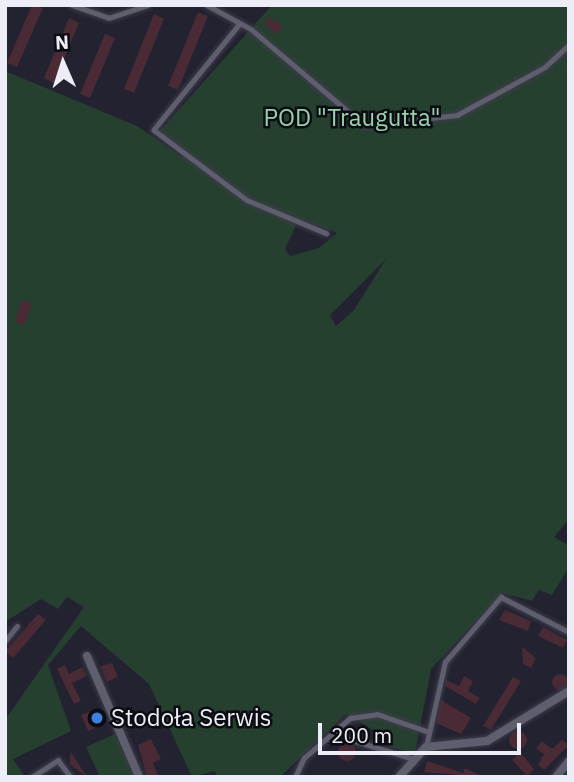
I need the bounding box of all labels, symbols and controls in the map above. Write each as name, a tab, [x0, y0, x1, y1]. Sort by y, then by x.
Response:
north arrow	[28, 28, 98, 98]
text: N	[54, 30, 69, 54]
park label: POD "Traugutta"	[264, 104, 440, 132]
place label: Stodoła Serwis	[111, 704, 271, 732]
scale bar	[322, 708, 525, 752]
marker: Stodoła Serwis	[89, 710, 105, 726]
text: 200 m	[331, 721, 392, 749]

